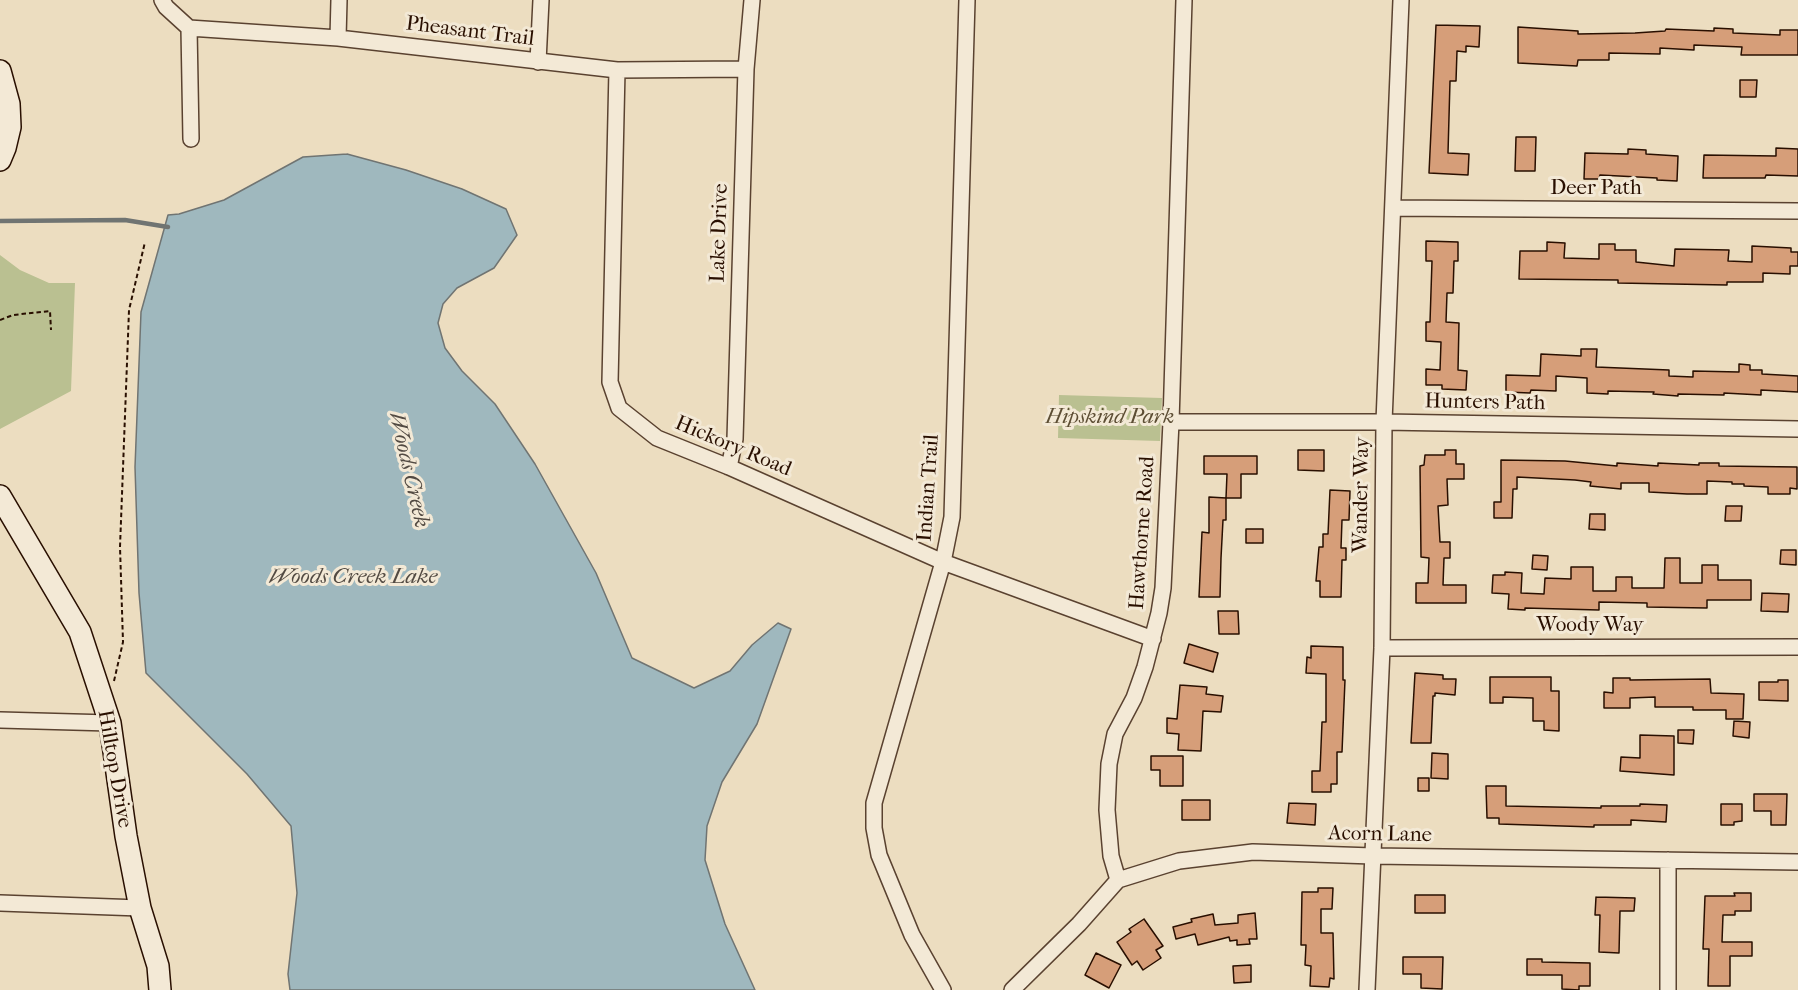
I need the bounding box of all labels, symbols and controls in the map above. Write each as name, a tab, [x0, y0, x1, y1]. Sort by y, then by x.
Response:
street label: Pheasant Trail	[404, 12, 536, 52]
street label: Deer Path	[1550, 176, 1642, 202]
street label: Lake Drive	[706, 183, 734, 283]
street label: Hunters Path	[1424, 389, 1546, 417]
park label: Hipskind Park	[1046, 405, 1174, 431]
water label: Woods Creek	[382, 410, 434, 530]
street label: Hickory Road	[671, 411, 795, 483]
street label: Indian Trail	[913, 433, 945, 543]
street label: Wander Way	[1348, 437, 1376, 553]
street label: Hawthorne Road	[1125, 455, 1161, 611]
water label: Woods Creek Lake	[269, 565, 437, 591]
street label: Woody Way	[1536, 613, 1644, 639]
street label: Hilltop Drive	[91, 708, 137, 830]
street label: Acorn Lane	[1328, 821, 1432, 849]

